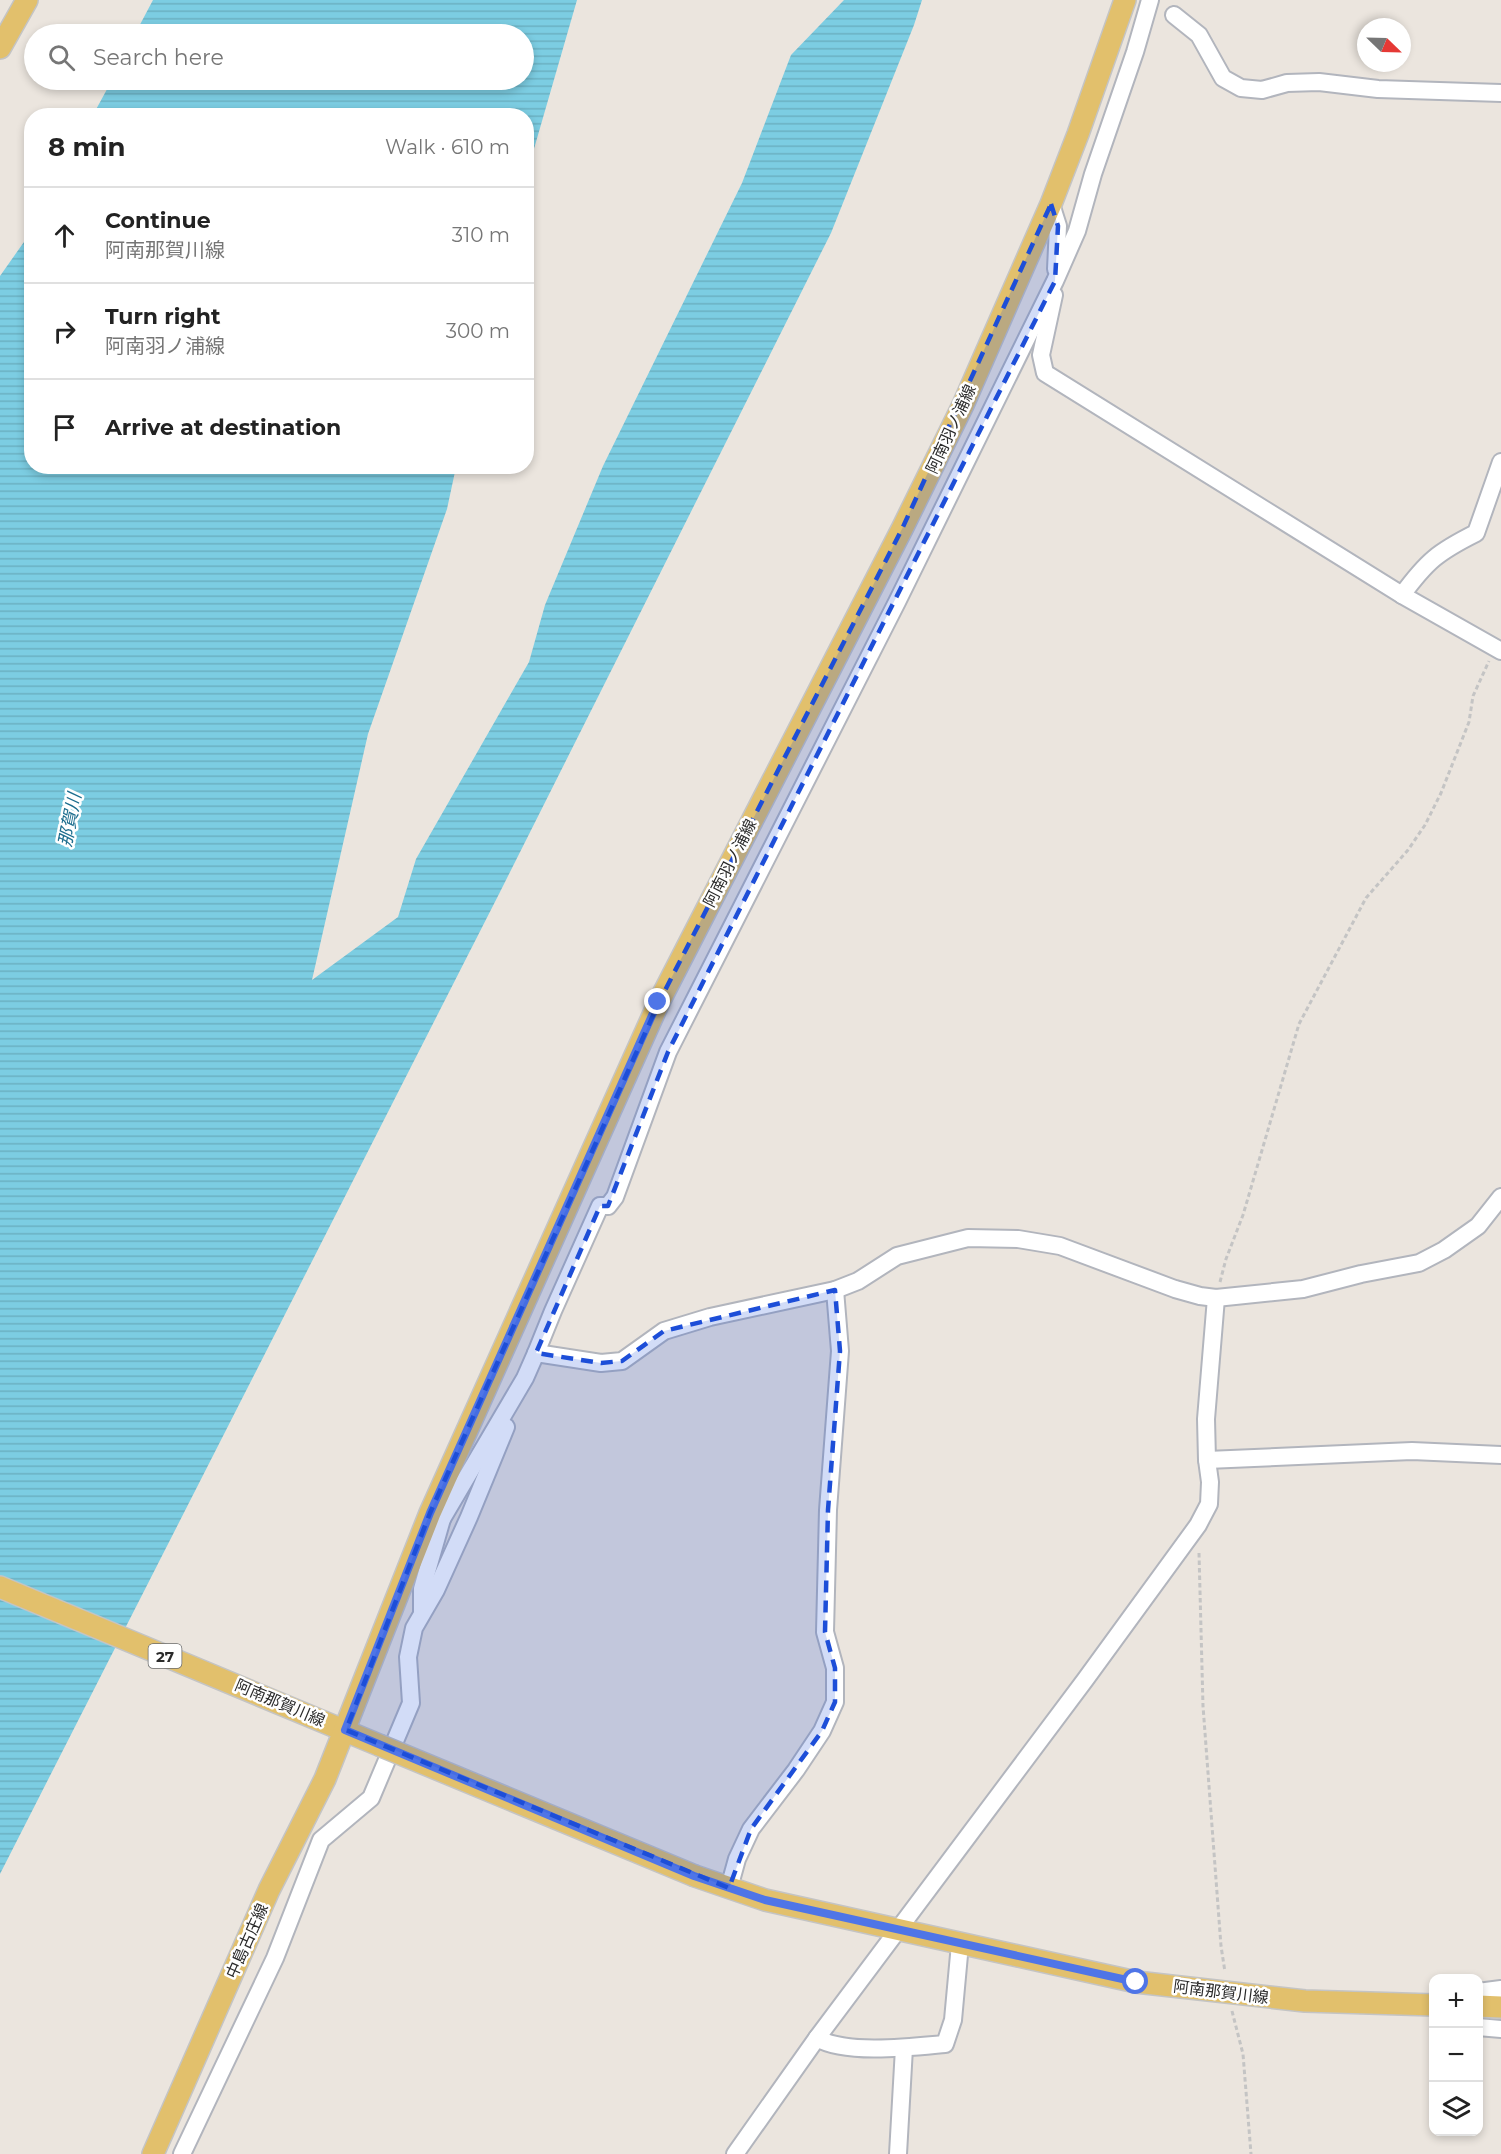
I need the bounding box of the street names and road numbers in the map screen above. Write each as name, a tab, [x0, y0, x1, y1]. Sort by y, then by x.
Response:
street label: 阿南羽ノ浦線	[922, 381, 980, 477]
street label: 阿南羽ノ浦線	[700, 816, 760, 910]
road number: 27	[148, 1644, 182, 1668]
street label: 阿南那賀川線	[232, 1675, 328, 1731]
street label: 中島古庄線	[222, 1901, 272, 1981]
street label: 阿南那賀川線	[1172, 1977, 1270, 2007]

